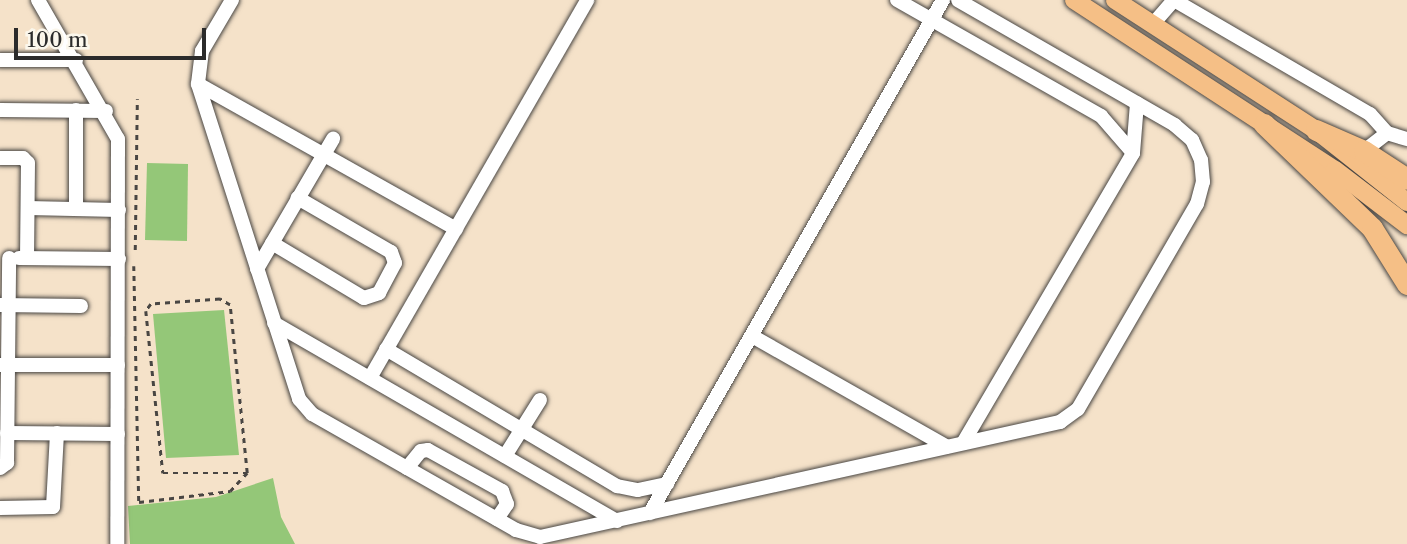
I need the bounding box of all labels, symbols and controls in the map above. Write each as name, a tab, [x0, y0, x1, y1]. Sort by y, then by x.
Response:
scale bar	[18, 14, 210, 58]
text: 100 m	[27, 27, 88, 52]

